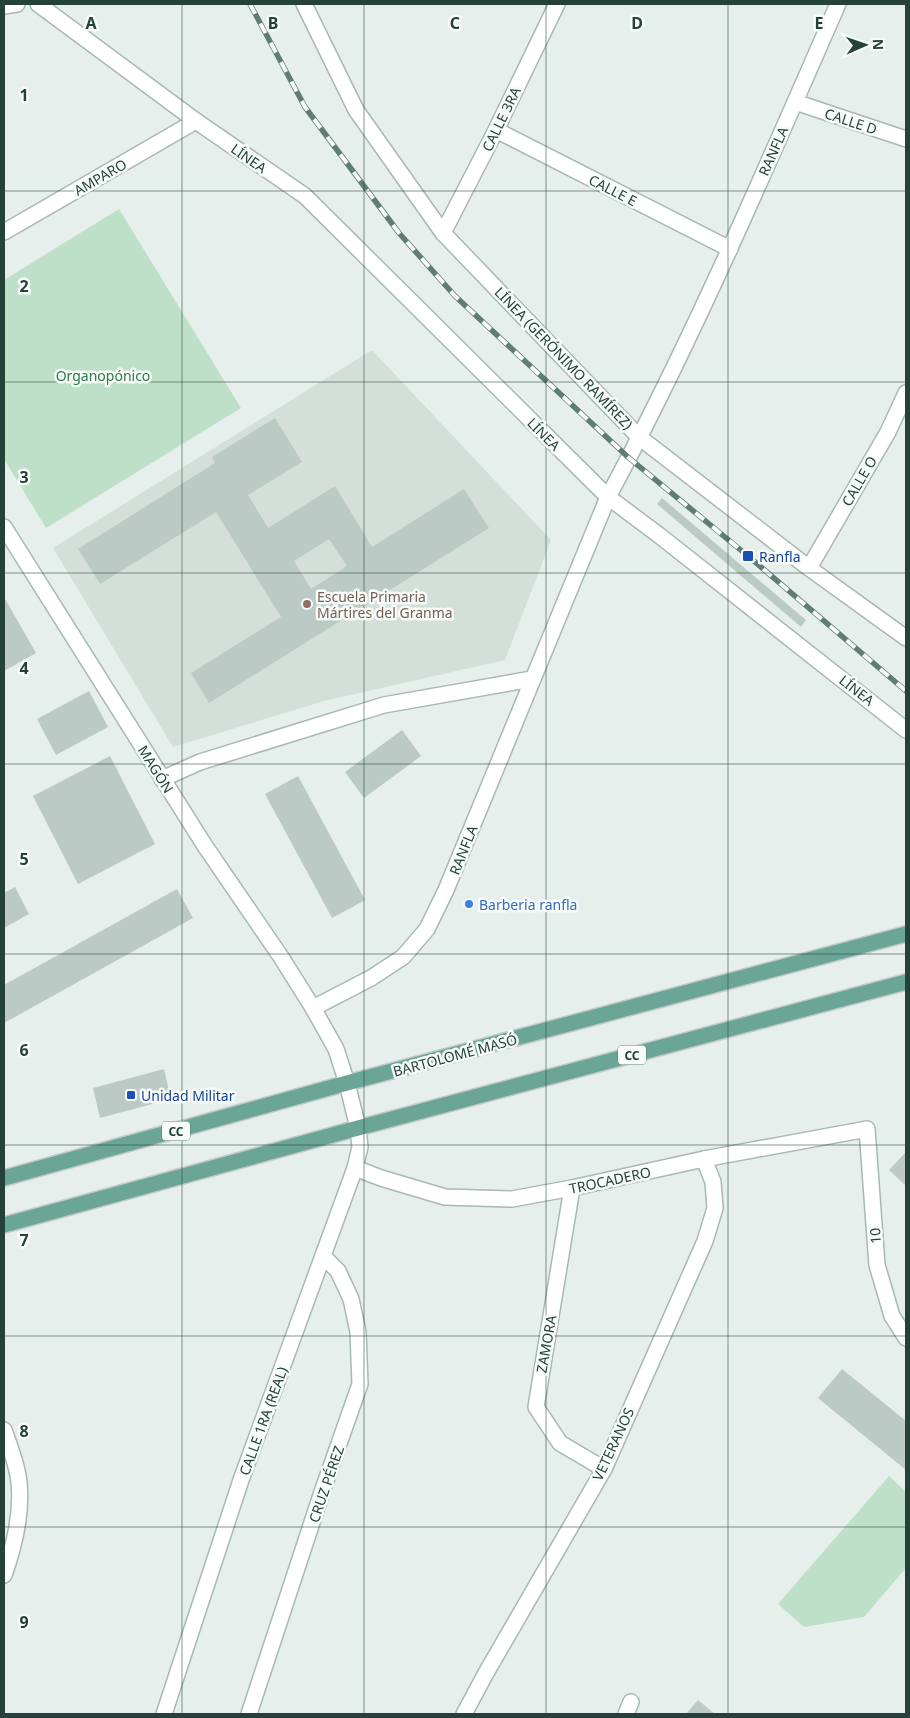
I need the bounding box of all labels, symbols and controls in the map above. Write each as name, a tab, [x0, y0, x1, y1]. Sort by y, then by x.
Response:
text: A	[85, 12, 97, 34]
text: B	[268, 12, 278, 34]
text: C	[450, 12, 460, 34]
text: D	[631, 12, 643, 34]
text: E	[815, 12, 824, 34]
north arrow	[840, 20, 890, 70]
text: N	[869, 39, 888, 51]
text: 1	[19, 84, 29, 106]
street label: CALLE 3RA	[477, 84, 525, 154]
street label: CALLE D	[822, 104, 880, 138]
street label: RANFLA	[754, 123, 792, 179]
street label: LÍNEA	[227, 139, 271, 177]
street label: AMPARO	[70, 154, 130, 200]
street label: CALLE E	[586, 170, 640, 210]
text: 2	[19, 275, 29, 297]
street label: LÍNEA (GERÓNIMO RAMÍREZ)	[491, 283, 637, 433]
park label: Organopónico	[56, 366, 150, 385]
street label: LÍNEA	[524, 414, 564, 454]
street label: CALLE O	[837, 452, 881, 509]
text: 3	[19, 466, 29, 488]
place label: Ranfla	[759, 547, 801, 566]
marker: Ranfla	[741, 549, 755, 563]
place label: Escuela Primaria Mártires del Granma	[317, 587, 453, 622]
marker: Escuela Primaria Mártires del Granma	[301, 598, 313, 610]
text: 4	[19, 657, 29, 679]
street label: LÍNEA	[836, 670, 878, 710]
street label: MAGÓN	[134, 741, 178, 797]
street label: RANFLA	[444, 822, 482, 878]
text: 5	[19, 848, 29, 870]
place label: Barberia ranfla	[479, 895, 577, 914]
marker: Barberia ranfla	[463, 898, 475, 910]
street label: BARTOLOMÉ MASÓ	[391, 1029, 519, 1081]
text: 6	[19, 1039, 29, 1061]
road number: CC	[618, 1046, 646, 1064]
place label: Unidad Militar	[141, 1086, 235, 1105]
marker: Unidad Militar	[125, 1089, 137, 1101]
road number: CC	[162, 1122, 190, 1140]
street label: TROCADERO	[567, 1162, 653, 1198]
street label: 10	[865, 1227, 885, 1245]
text: 7	[19, 1229, 29, 1251]
street label: ZAMORA	[532, 1314, 560, 1374]
street label: CALLE 1RA (REAL)	[235, 1364, 291, 1478]
street label: VETERANOS	[588, 1404, 638, 1484]
text: 8	[19, 1420, 29, 1442]
street label: CRUZ PÉREZ	[304, 1443, 348, 1525]
text: 9	[19, 1611, 29, 1633]

